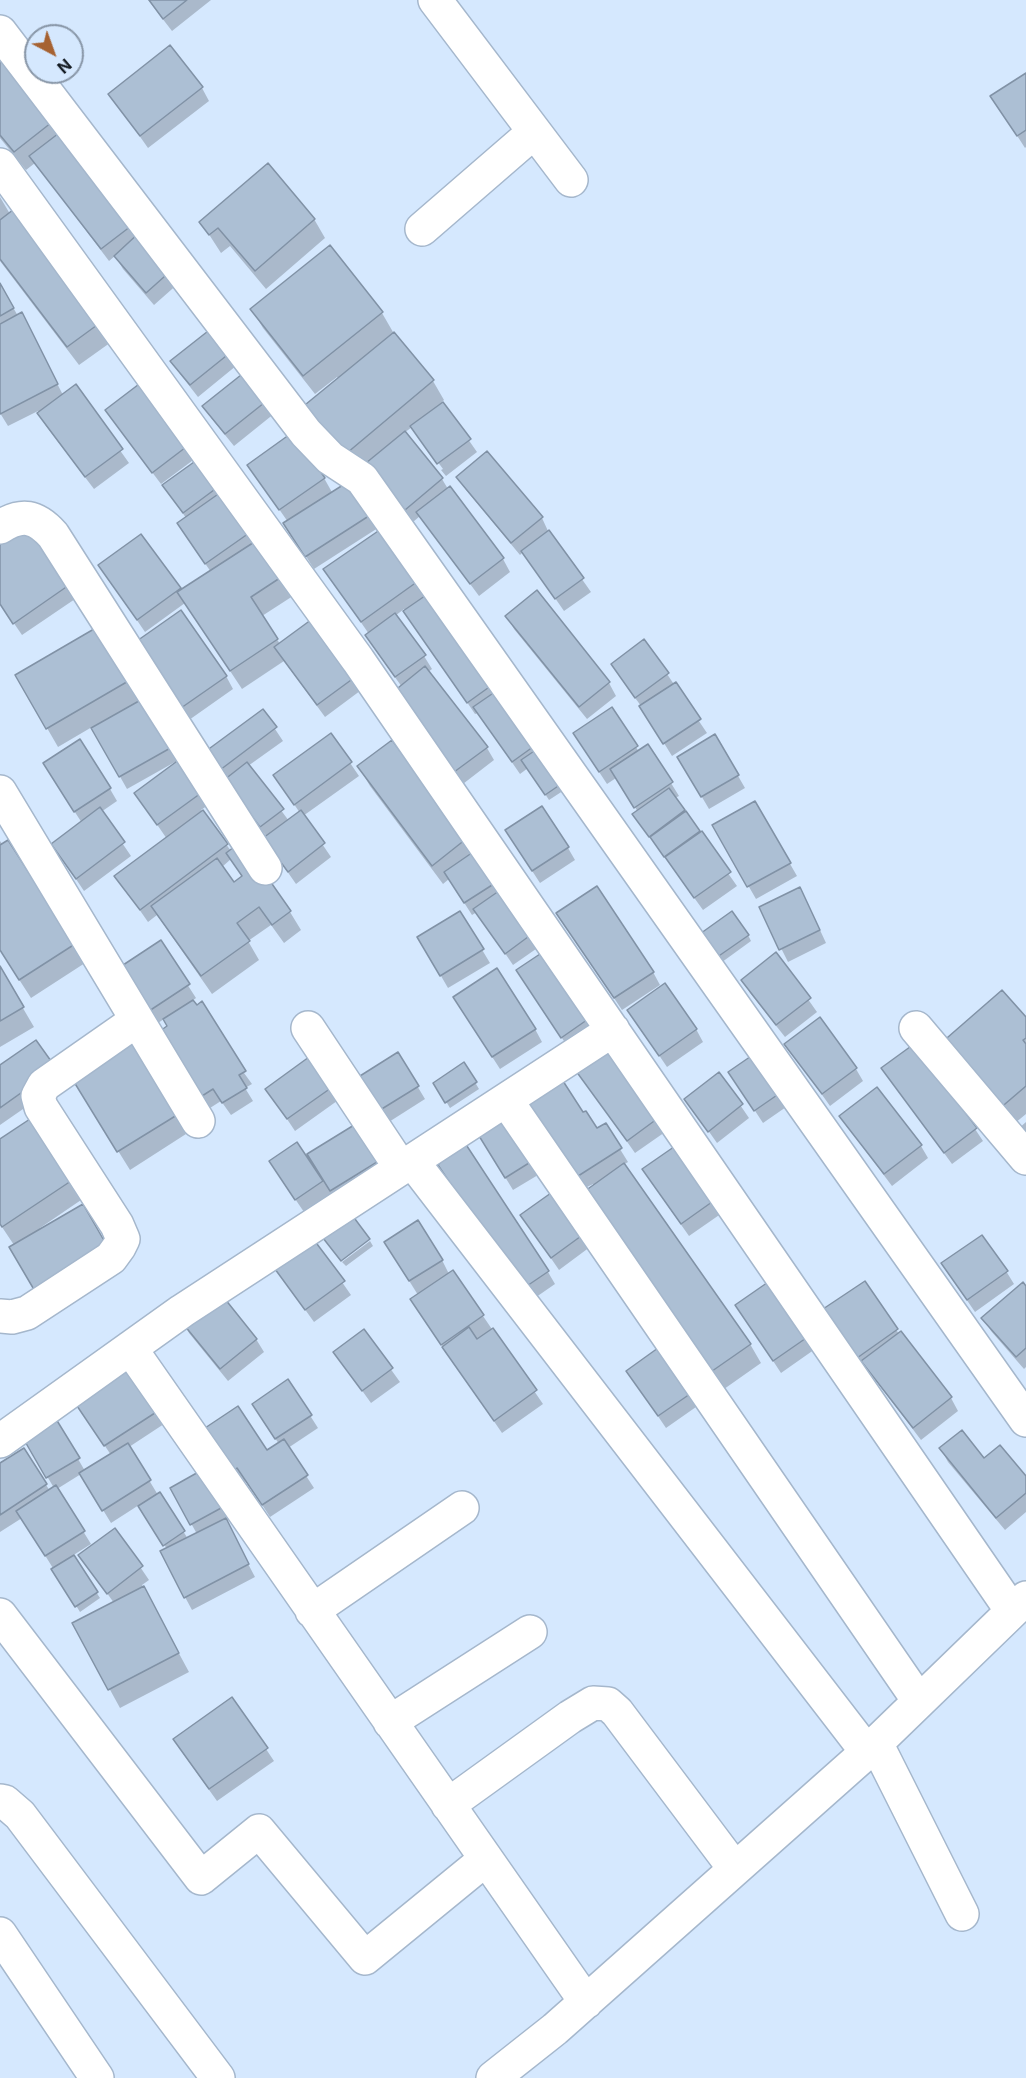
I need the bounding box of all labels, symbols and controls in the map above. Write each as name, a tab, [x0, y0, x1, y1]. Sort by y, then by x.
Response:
north arrow	[24, 24, 84, 84]
text: N	[53, 55, 76, 78]

